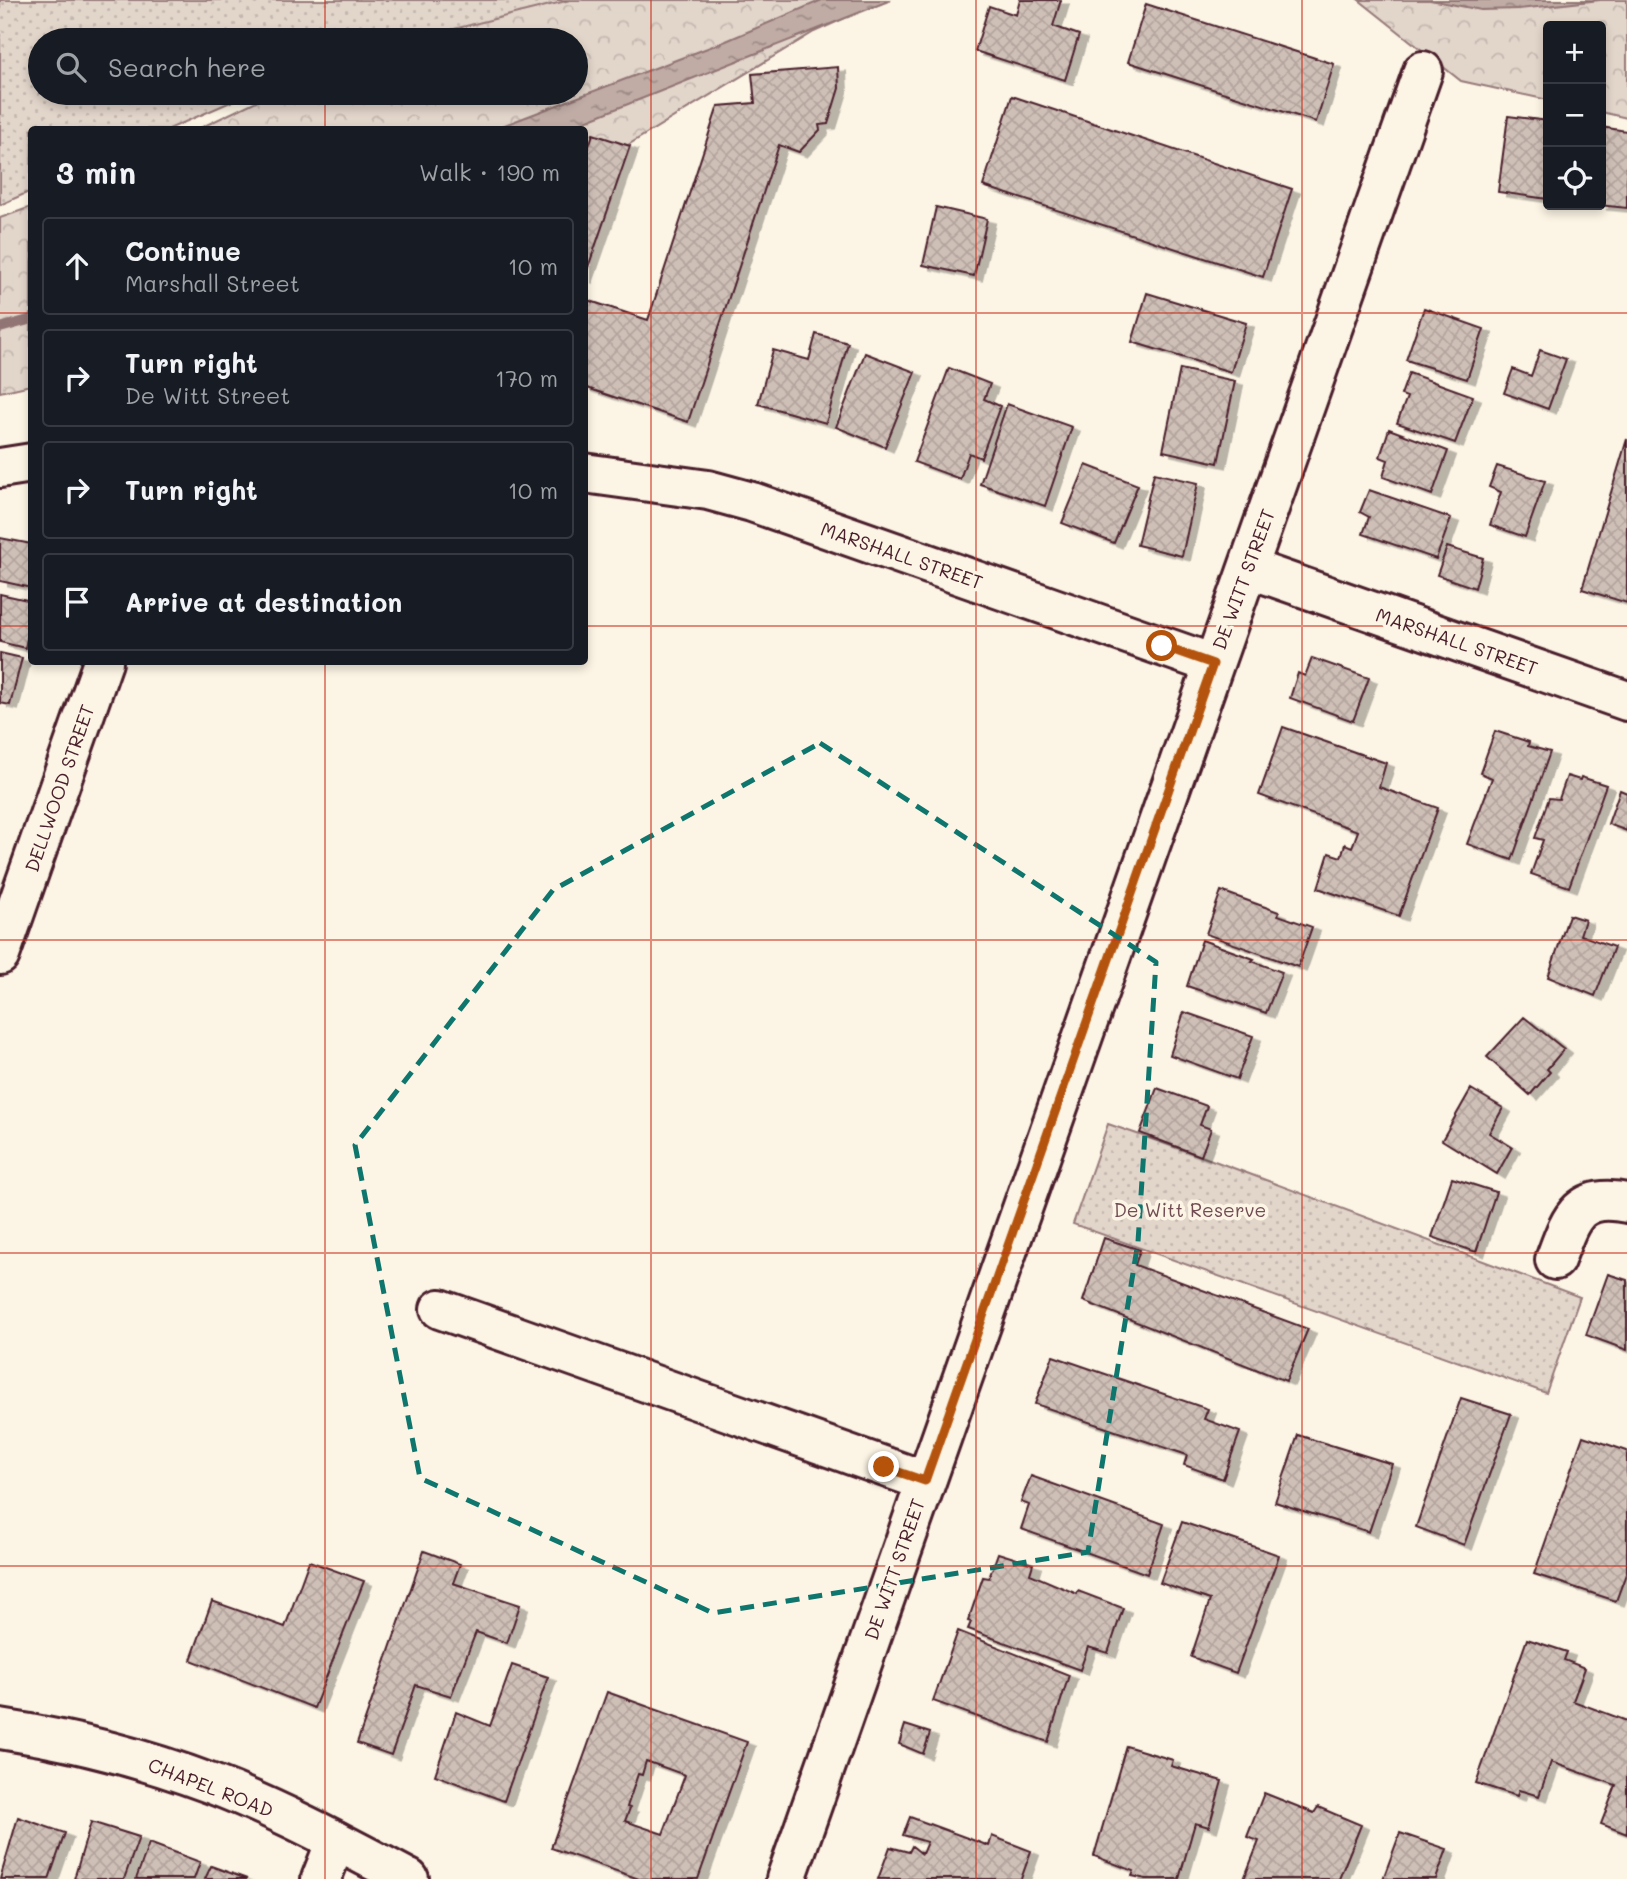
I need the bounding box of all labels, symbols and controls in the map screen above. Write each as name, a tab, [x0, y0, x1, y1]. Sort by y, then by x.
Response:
map controls	[1543, 21, 1606, 210]
button: +	[1543, 21, 1606, 84]
search box	[28, 28, 588, 105]
icon: search	[52, 48, 90, 86]
text: Search here	[108, 50, 266, 84]
button: −	[1543, 84, 1606, 147]
button: locate	[1543, 147, 1606, 210]
text: 3 min	[56, 152, 136, 192]
text: Walk · 190 m	[419, 157, 560, 187]
text: Continue	[125, 234, 241, 268]
icon: ahead	[58, 247, 96, 285]
text: 10 m	[508, 251, 558, 281]
text: Marshall Street	[125, 268, 300, 298]
text: Turn right	[125, 346, 258, 380]
icon: right	[58, 359, 96, 397]
text: 170 m	[495, 363, 558, 393]
text: De Witt Street	[125, 380, 290, 410]
icon: right	[58, 471, 96, 509]
text: Turn right	[125, 473, 258, 507]
text: 10 m	[508, 475, 558, 505]
street label: DE WITT STREET	[1206, 505, 1280, 653]
street label: MARSHALL STREET	[818, 516, 986, 594]
icon: arrive	[58, 583, 96, 621]
text: Arrive at destination	[125, 585, 402, 619]
street label: MARSHALL STREET	[1373, 602, 1541, 680]
route start	[1146, 630, 1177, 661]
street label: DELLWOOD STREET	[19, 701, 99, 875]
park label: De Witt Reserve	[1114, 1197, 1266, 1222]
route end	[868, 1451, 899, 1482]
street label: DE WITT STREET	[858, 1495, 930, 1643]
street label: CHAPEL ROAD	[145, 1752, 277, 1822]

